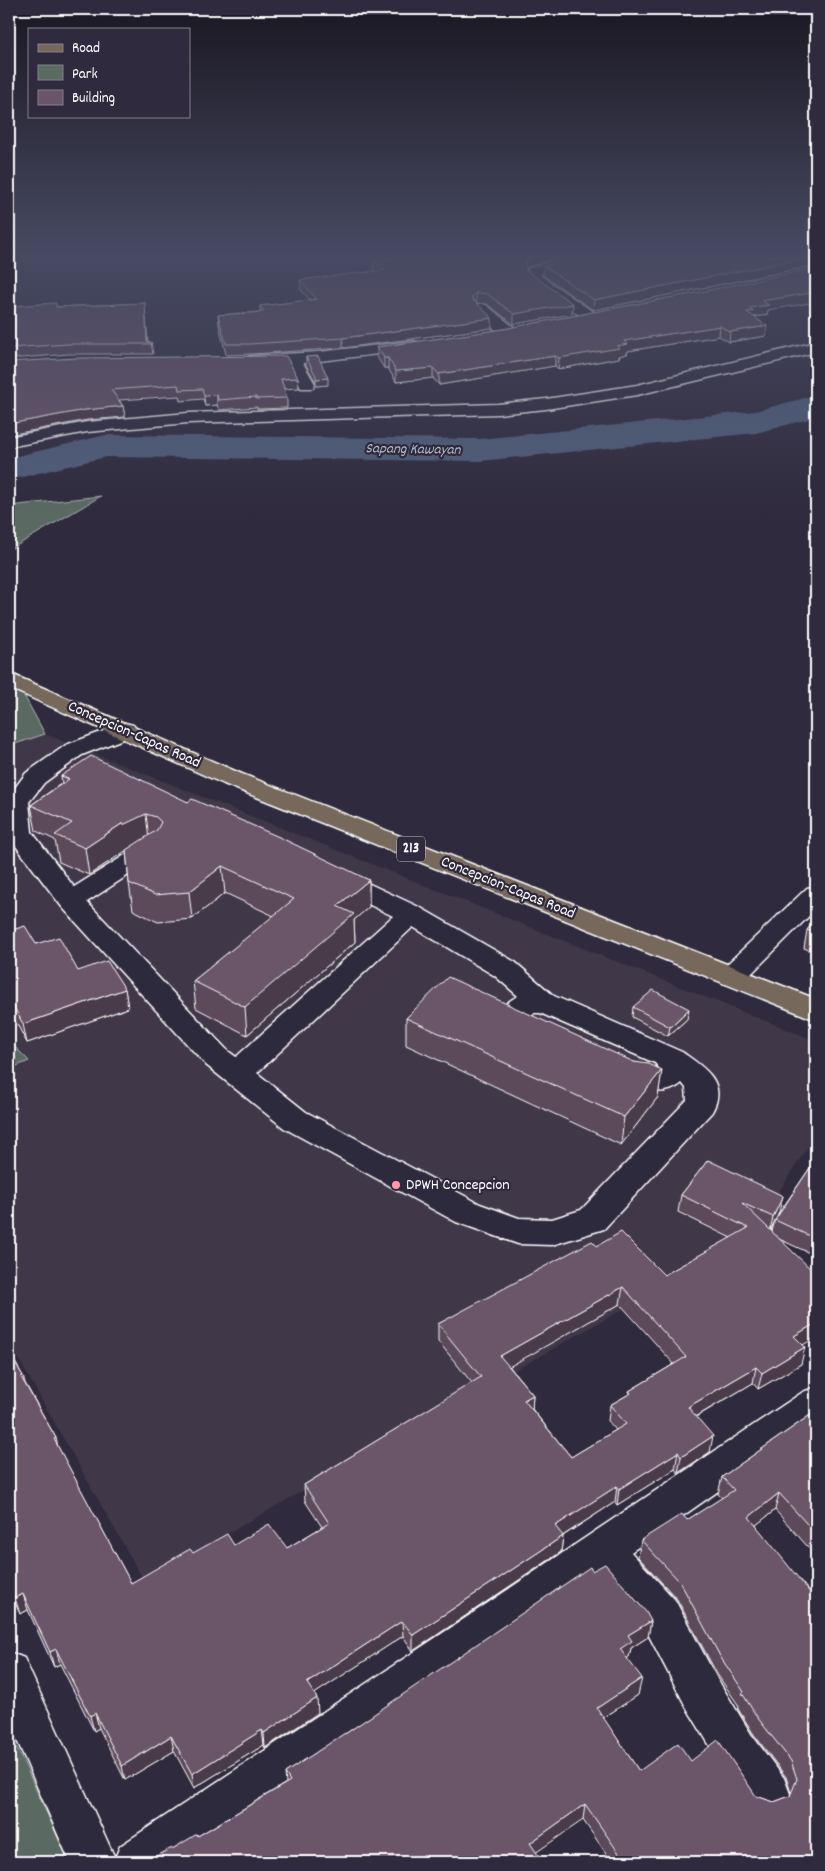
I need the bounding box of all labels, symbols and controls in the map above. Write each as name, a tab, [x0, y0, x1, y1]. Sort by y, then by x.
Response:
legend	[28, 28, 190, 118]
text: Road	[72, 38, 100, 60]
text: Park	[72, 64, 98, 86]
text: Building	[72, 88, 115, 110]
water label: Sapang Kawayan	[365, 438, 462, 462]
street label: Concepcion-Capas Road	[64, 695, 204, 775]
road number: 213	[397, 836, 425, 862]
street label: Concepcion-Capas Road	[437, 851, 579, 925]
place label: DPWH Concepcion	[406, 1174, 510, 1197]
marker: DPWH Concepcion	[390, 1179, 402, 1191]

